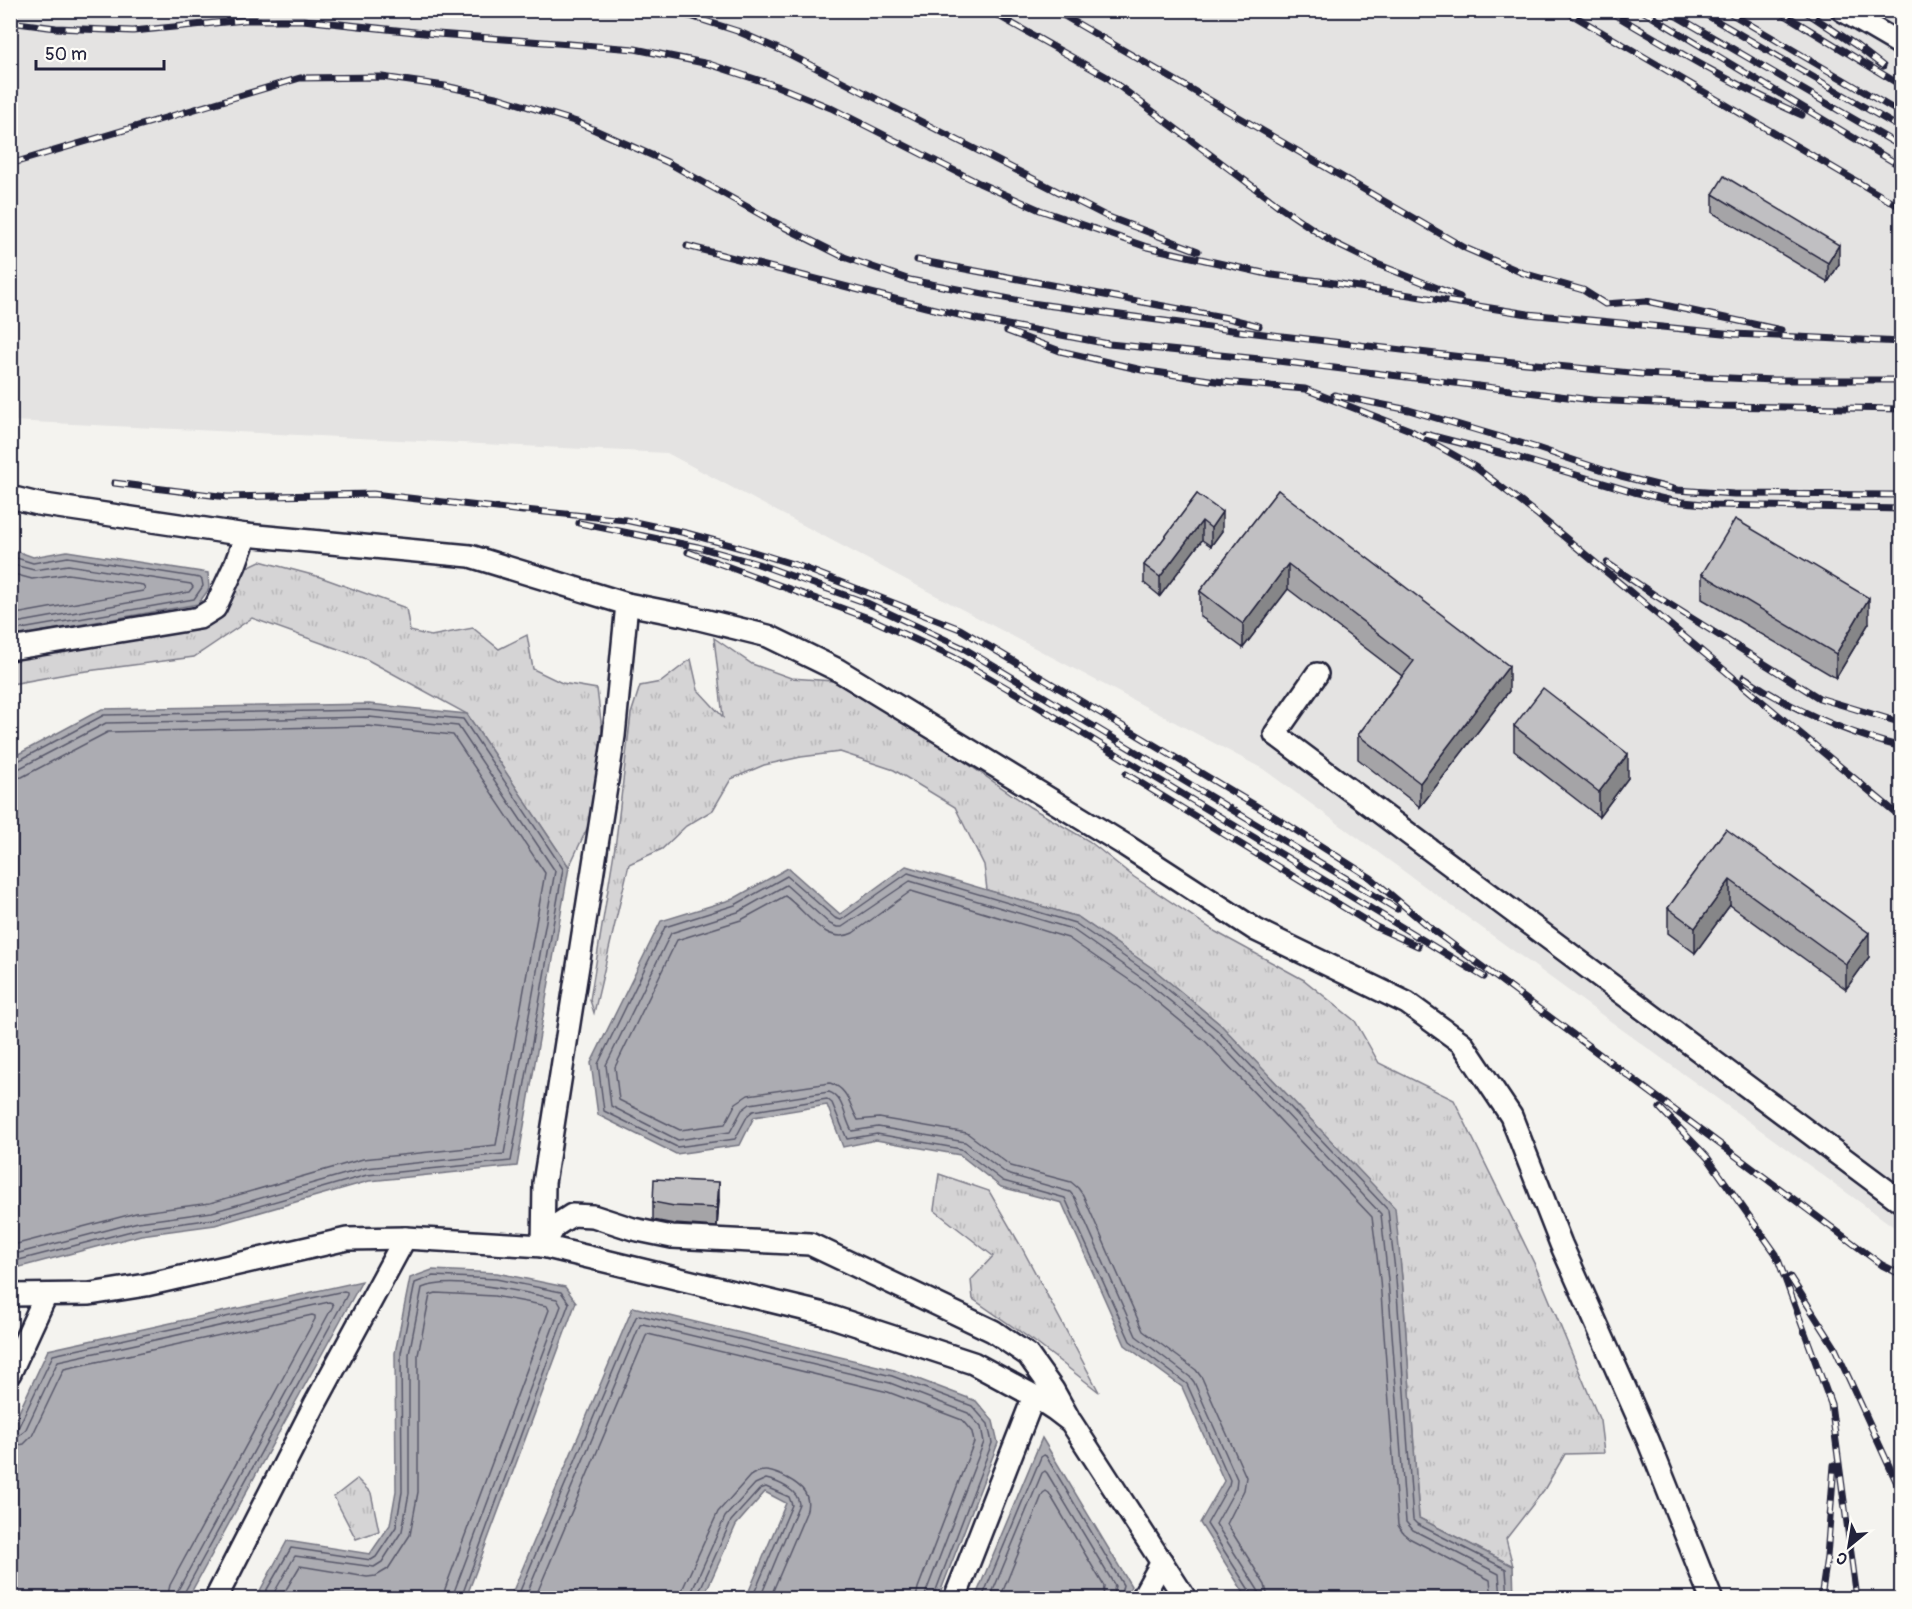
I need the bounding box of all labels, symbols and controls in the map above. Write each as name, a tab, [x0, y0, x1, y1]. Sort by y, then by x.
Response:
scale bar	[36, 33, 164, 71]
text: 50 m	[45, 43, 87, 66]
north arrow	[1819, 1516, 1879, 1576]
text: С	[1833, 1547, 1851, 1569]

